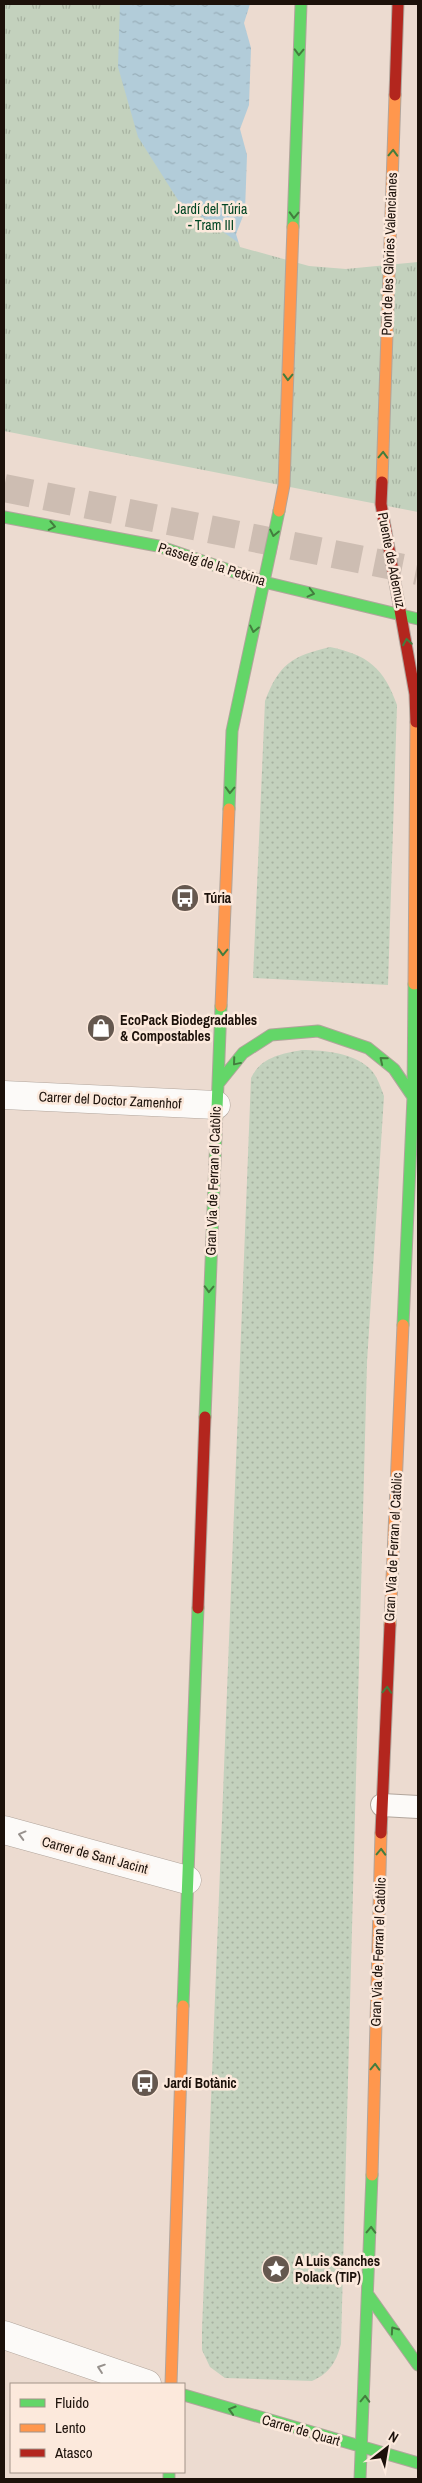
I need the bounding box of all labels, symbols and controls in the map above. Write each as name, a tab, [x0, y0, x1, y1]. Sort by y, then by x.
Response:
one-way arrow	[294, 49, 305, 57]
one-way arrow	[388, 149, 398, 156]
street label: Pont de les Glòries Valencianes	[377, 172, 401, 336]
park label: Jardí del Túria - Tram III	[175, 200, 248, 234]
one-way arrow	[288, 211, 299, 219]
one-way arrow	[283, 374, 293, 382]
one-way arrow	[377, 451, 388, 459]
street label: Puente de Ademuz	[374, 511, 410, 610]
one-way arrow	[47, 521, 56, 531]
one-way arrow	[269, 528, 280, 537]
street label: Passeig de la Petxina	[156, 538, 268, 590]
one-way arrow	[307, 587, 316, 598]
one-way arrow	[249, 625, 260, 634]
one-way arrow	[402, 638, 413, 646]
one-way arrow	[224, 786, 235, 794]
bus stop icon: Túria	[170, 883, 200, 913]
place label: Túria	[204, 889, 232, 907]
one-way arrow	[218, 948, 228, 956]
place label: EcoPack Biodegradables & Compostables	[120, 1011, 257, 1045]
shop icon: EcoPack Biodegradables & Compostables	[86, 1013, 116, 1043]
one-way arrow	[234, 1056, 242, 1065]
one-way arrow	[379, 1056, 388, 1065]
street label: Carrer del Doctor Zamenhof	[38, 1087, 183, 1113]
street label: Gran Via de Ferran el Catòlic	[201, 1106, 225, 1256]
one-way arrow	[204, 1285, 215, 1293]
street label: Gran Via de Ferran el Catòlic	[380, 1472, 406, 1622]
one-way arrow	[382, 1686, 392, 1694]
one-way arrow	[17, 1830, 26, 1841]
street label: Carrer de Sant Jacint	[40, 1832, 150, 1878]
one-way arrow	[376, 1848, 386, 1856]
street label: Gran Via de Ferran el Catòlic	[366, 1877, 390, 2027]
one-way arrow	[370, 2063, 380, 2070]
bus stop icon: Jardí Botànic	[130, 2068, 160, 2098]
place label: Jardí Botànic	[164, 2074, 237, 2092]
one-way arrow	[366, 2225, 376, 2233]
place label: A Luis Sanches Polack (TIP)	[295, 2252, 380, 2286]
place icon: A Luis Sanches Polack (TIP)	[261, 2254, 291, 2284]
one-way arrow	[391, 2327, 400, 2336]
one-way arrow	[97, 2364, 105, 2374]
legend	[10, 2383, 185, 2473]
text: Fluido	[55, 2392, 89, 2413]
one-way arrow	[360, 2395, 370, 2403]
one-way arrow	[229, 2406, 237, 2416]
street label: Carrer de Quart	[260, 2410, 342, 2450]
text: Lento	[55, 2417, 86, 2438]
north arrow	[362, 2423, 412, 2473]
text: N	[386, 2427, 402, 2447]
text: Atasco	[54, 2442, 93, 2463]

